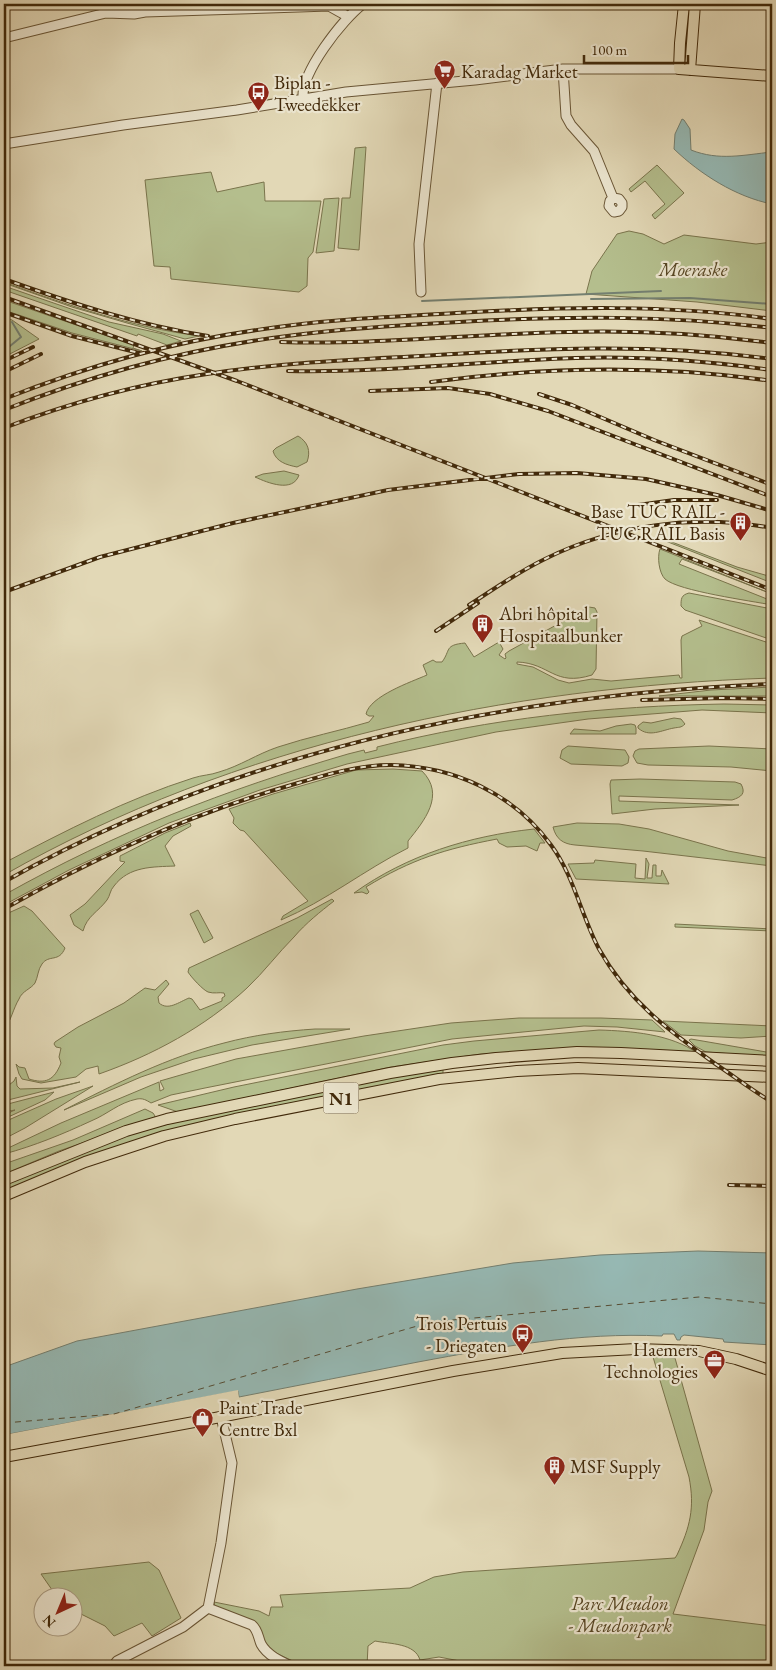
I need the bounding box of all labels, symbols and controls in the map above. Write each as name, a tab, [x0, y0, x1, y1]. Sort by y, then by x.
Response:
scale bar	[584, 32, 687, 64]
text: 100 m	[591, 40, 628, 59]
supermarket icon: Karadag Market	[433, 59, 457, 90]
place label: Karadag Market	[461, 59, 578, 84]
place label: Biplan - Tweedekker	[274, 70, 361, 117]
bus stop icon: Biplan - Tweedekker	[246, 81, 270, 112]
park label: Moeraske	[658, 257, 728, 282]
place label: Base TUC RAIL - TUC RAIL Basis	[591, 499, 725, 546]
building icon: Base TUC RAIL - TUC RAIL Basis	[729, 510, 753, 541]
place label: Abri hôpital - Hospitaalbunker	[498, 601, 623, 648]
building icon: Abri hôpital - Hospitaalbunker	[471, 612, 495, 643]
road number: N1	[324, 1082, 358, 1114]
place label: Trois Pertuis - Driegaten	[416, 1311, 507, 1358]
bus stop icon: Trois Pertuis - Driegaten	[511, 1322, 535, 1353]
place label: Haemers Technologies	[603, 1337, 698, 1384]
office icon: Haemers Technologies	[702, 1348, 726, 1379]
place label: Paint Trade Centre Bxl	[219, 1395, 302, 1442]
shop icon: Paint Trade Centre Bxl	[191, 1406, 215, 1437]
building icon: MSF Supply	[542, 1454, 566, 1485]
place label: MSF Supply	[570, 1454, 661, 1479]
north arrow	[32, 1588, 82, 1638]
park label: Parc Meudon - Meudonpark	[568, 1591, 672, 1638]
text: N	[38, 1610, 59, 1632]

